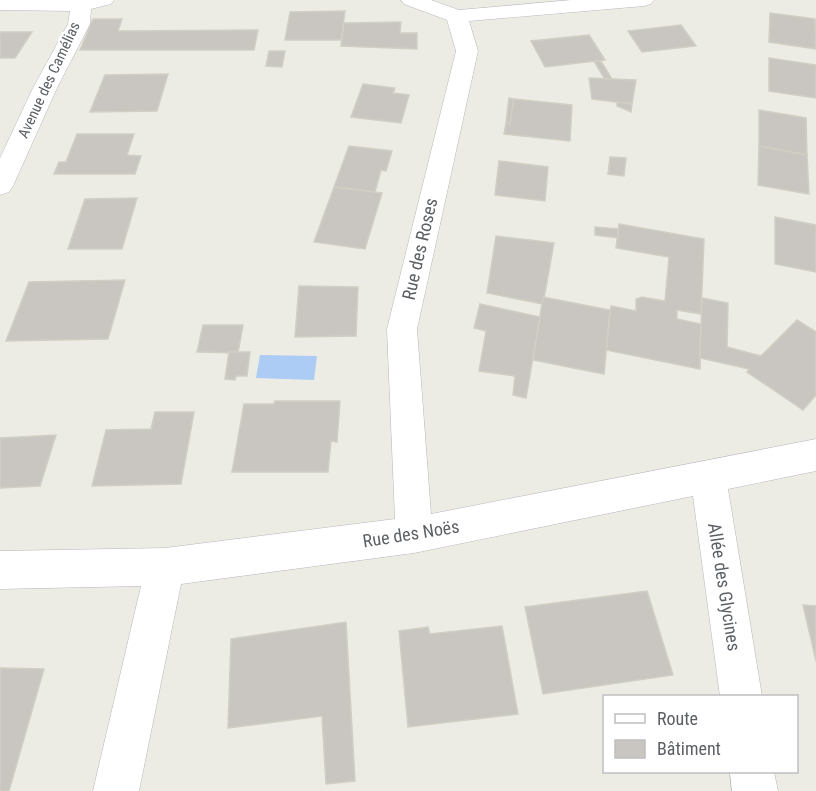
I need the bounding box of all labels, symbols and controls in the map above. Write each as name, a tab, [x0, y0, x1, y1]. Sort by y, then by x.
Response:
street label: Avenue des Camélias	[14, 19, 84, 141]
street label: Rue des Roses	[398, 196, 441, 302]
street label: Rue des Noës	[361, 516, 461, 551]
street label: Allée des Glycines	[704, 521, 745, 652]
legend	[603, 695, 798, 773]
text: Route	[657, 708, 698, 729]
text: Bâtiment	[657, 738, 721, 759]

